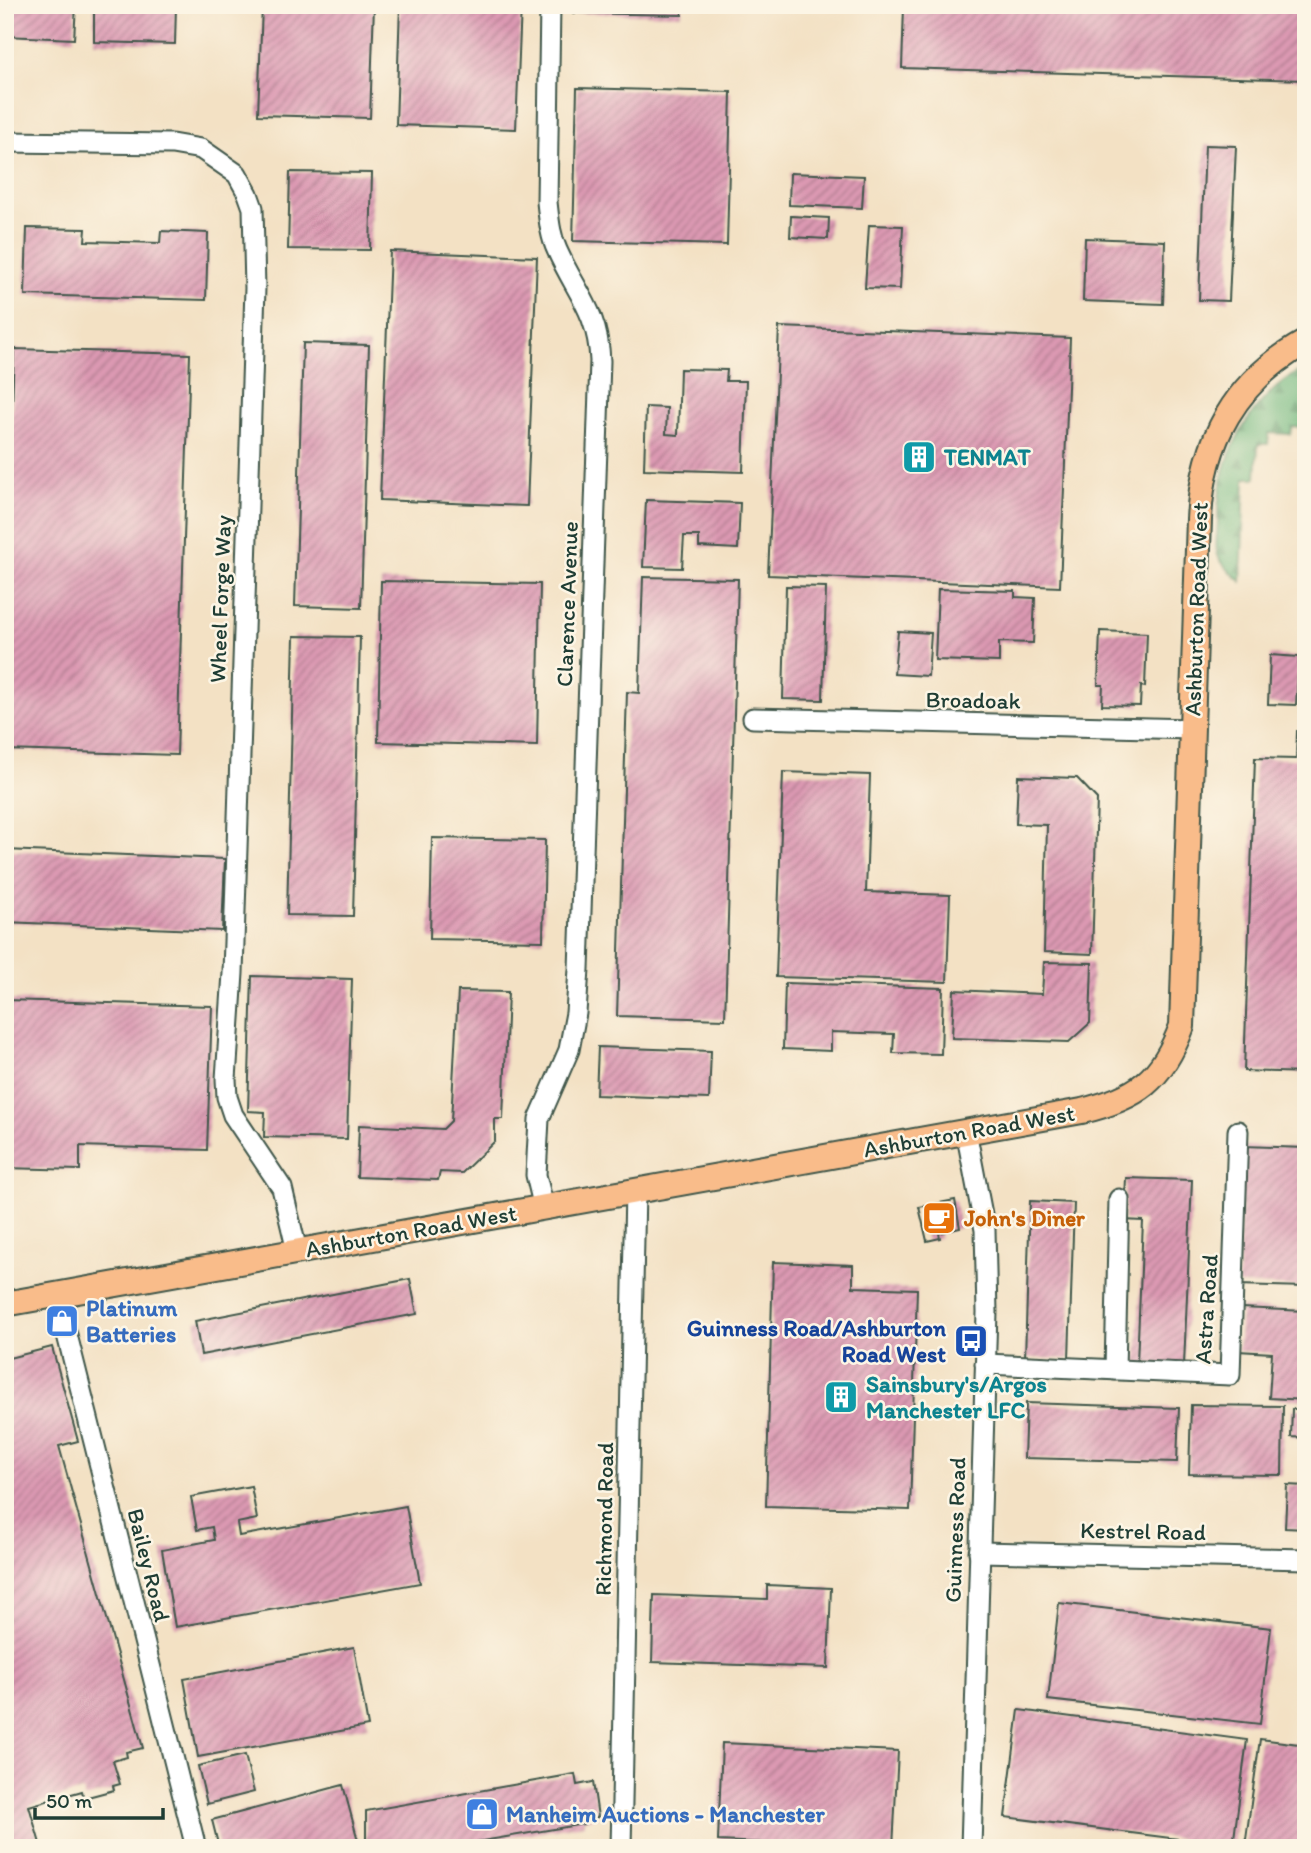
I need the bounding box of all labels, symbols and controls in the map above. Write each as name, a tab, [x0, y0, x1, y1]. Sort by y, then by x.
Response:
building icon: TENMAT	[900, 438, 938, 476]
place label: TENMAT	[943, 443, 1032, 471]
street label: Ashburton Road West	[1178, 501, 1214, 716]
street label: Wheel Forge Way	[203, 514, 237, 683]
street label: Clarence Avenue	[550, 521, 584, 687]
street label: Broadoak	[925, 685, 1021, 715]
street label: Ashburton Road West	[861, 1099, 1077, 1163]
street label: Ashburton Road West	[303, 1199, 519, 1263]
cafe icon: John's Diner	[920, 1199, 958, 1237]
place label: John's Diner	[963, 1204, 1085, 1232]
street label: Astra Road	[1188, 1253, 1224, 1365]
place label: Platinum Batteries	[86, 1294, 178, 1348]
shop icon: Platinum Batteries	[43, 1302, 81, 1340]
place label: Guinness Road/Ashburton Road West	[687, 1314, 947, 1368]
bus stop icon: Guinness Road/Ashburton Road West	[952, 1322, 990, 1360]
place label: Sainsbury's/Argos Manchester LFC	[866, 1370, 1047, 1424]
building icon: Sainsbury's/Argos Manchester LFC	[822, 1378, 860, 1416]
street label: Richmond Road	[589, 1441, 619, 1596]
street label: Guinness Road	[938, 1457, 972, 1603]
street label: Bailey Road	[121, 1506, 177, 1625]
street label: Kestrel Road	[1080, 1516, 1206, 1546]
scale bar	[35, 1776, 163, 1820]
text: 50 m	[46, 1788, 93, 1813]
shop icon: Manheim Auctions - Manchester	[463, 1795, 501, 1833]
place label: Manheim Auctions - Manchester	[506, 1800, 826, 1828]

